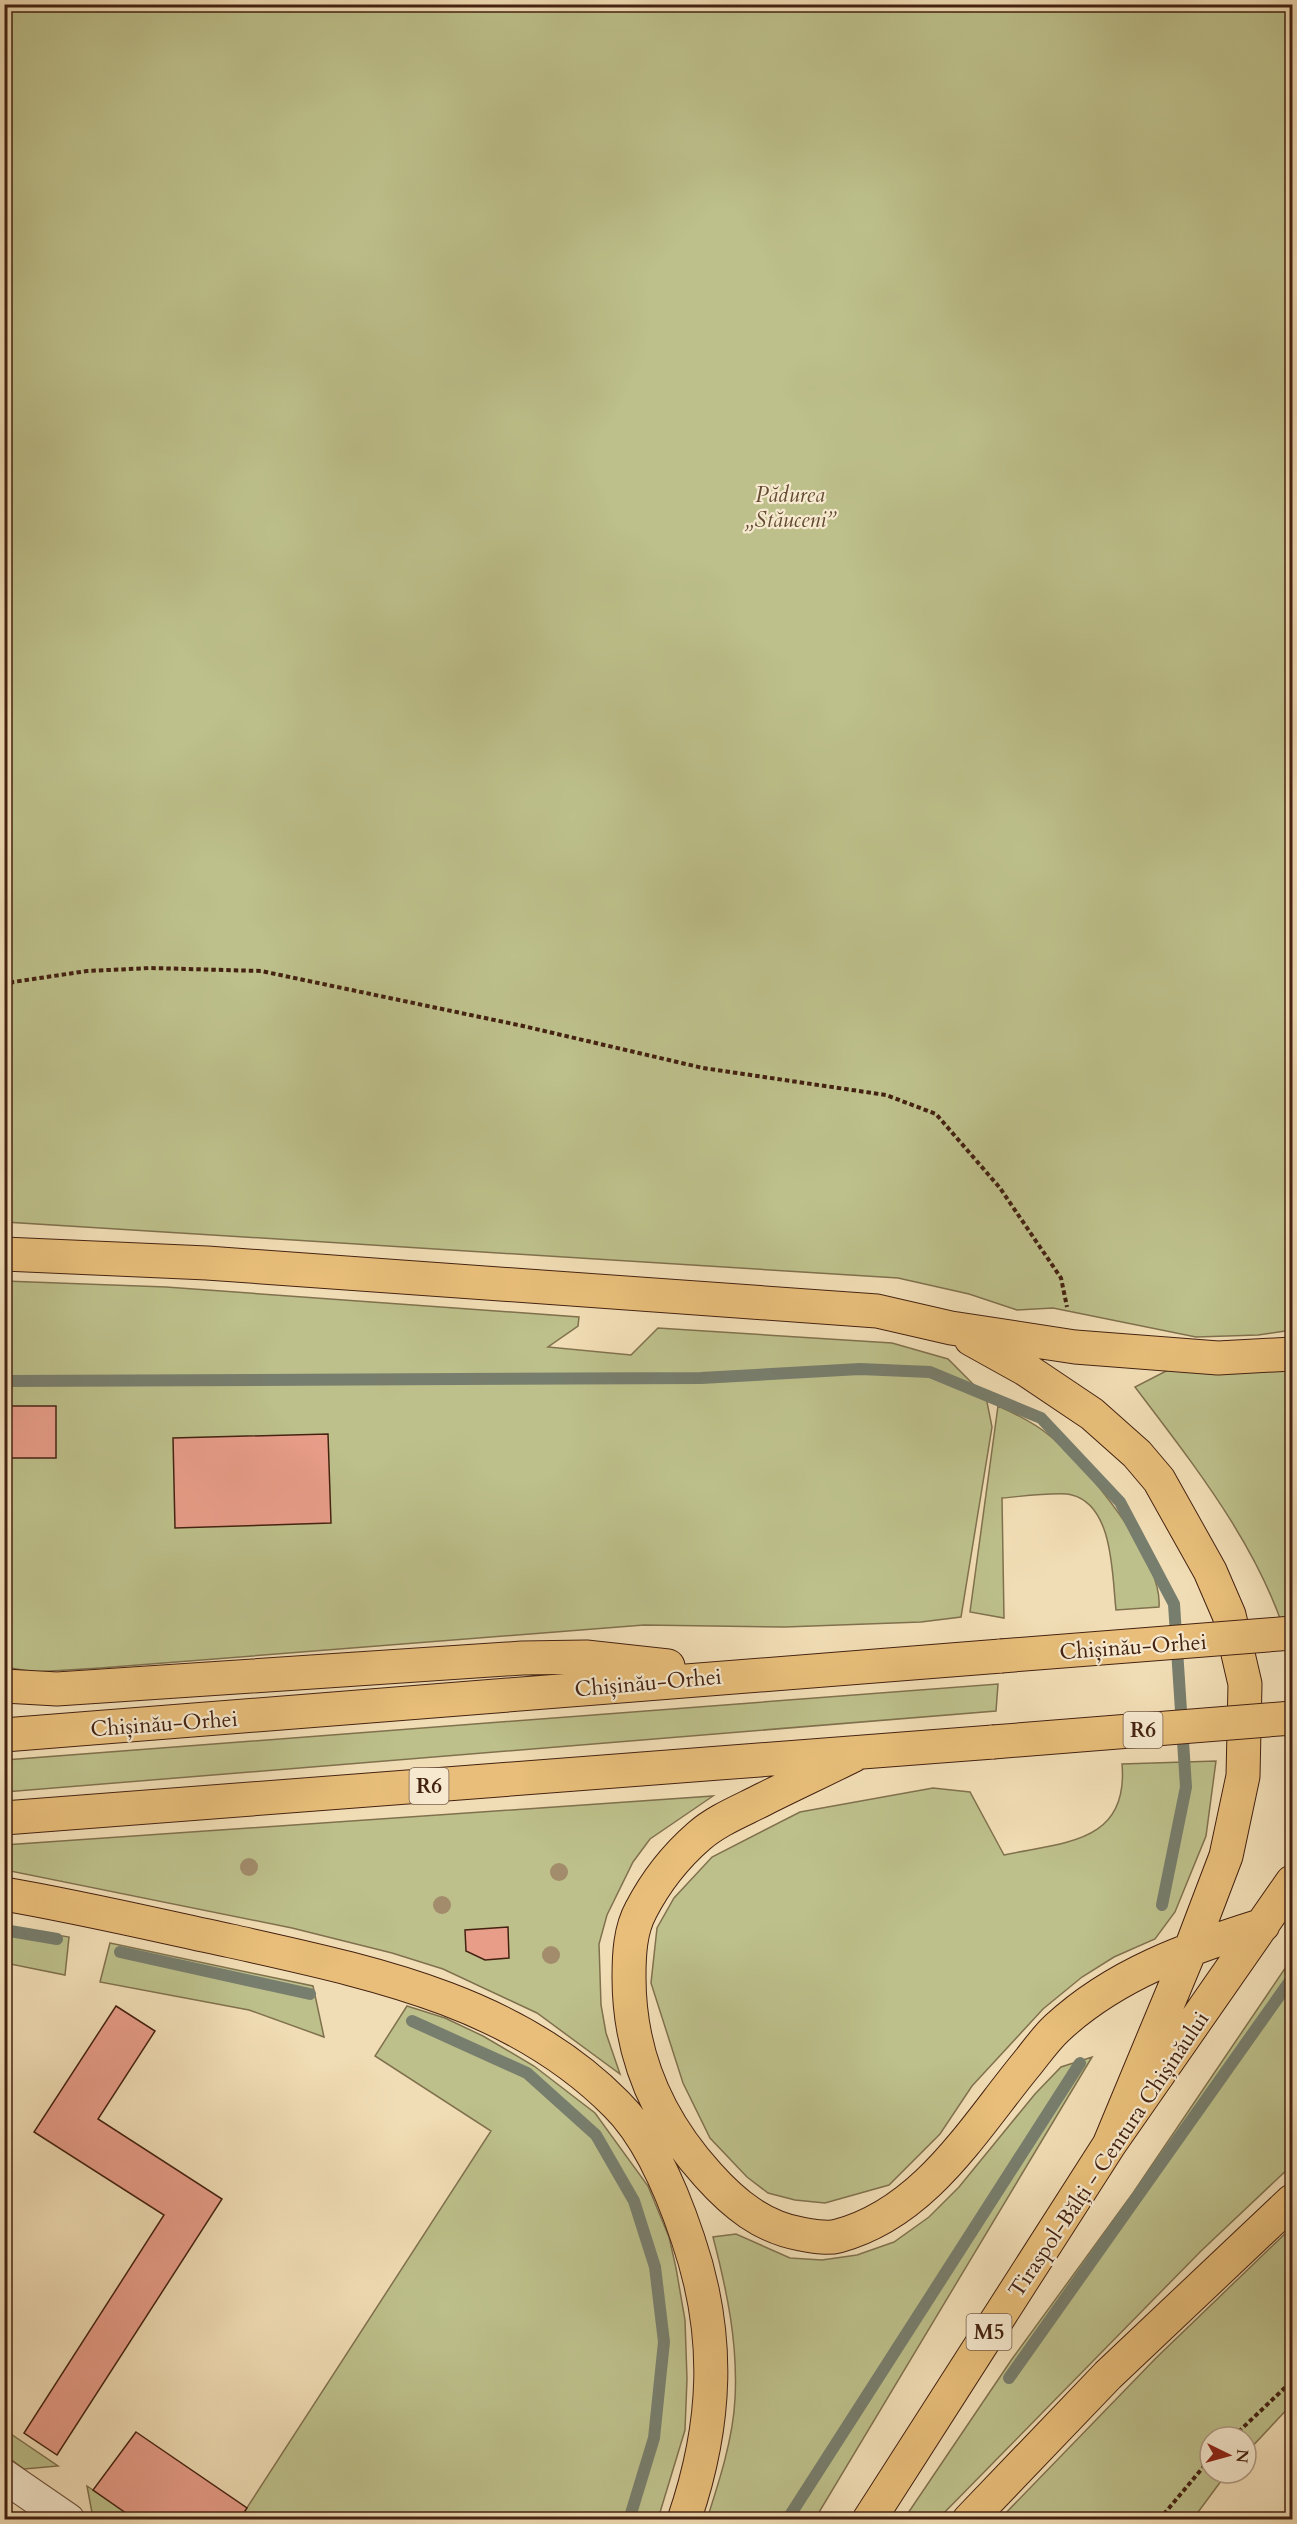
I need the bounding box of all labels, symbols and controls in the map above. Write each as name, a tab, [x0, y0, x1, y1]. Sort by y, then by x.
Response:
park label: Pădurea „Stăuceni”	[744, 480, 837, 535]
street label: Chișinău-Orhei	[1058, 1627, 1208, 1667]
street label: Chișinău-Orhei	[573, 1662, 723, 1704]
street label: Chișinău-Orhei	[89, 1704, 239, 1744]
road number: R6	[1124, 1712, 1162, 1748]
road number: R6	[410, 1768, 448, 1804]
street label: Tiraspol-Bălți - Centura Chișinăului	[1002, 2006, 1216, 2304]
road number: M5	[966, 2314, 1012, 2350]
north arrow	[1198, 2425, 1258, 2485]
text: N	[1230, 2448, 1254, 2464]

